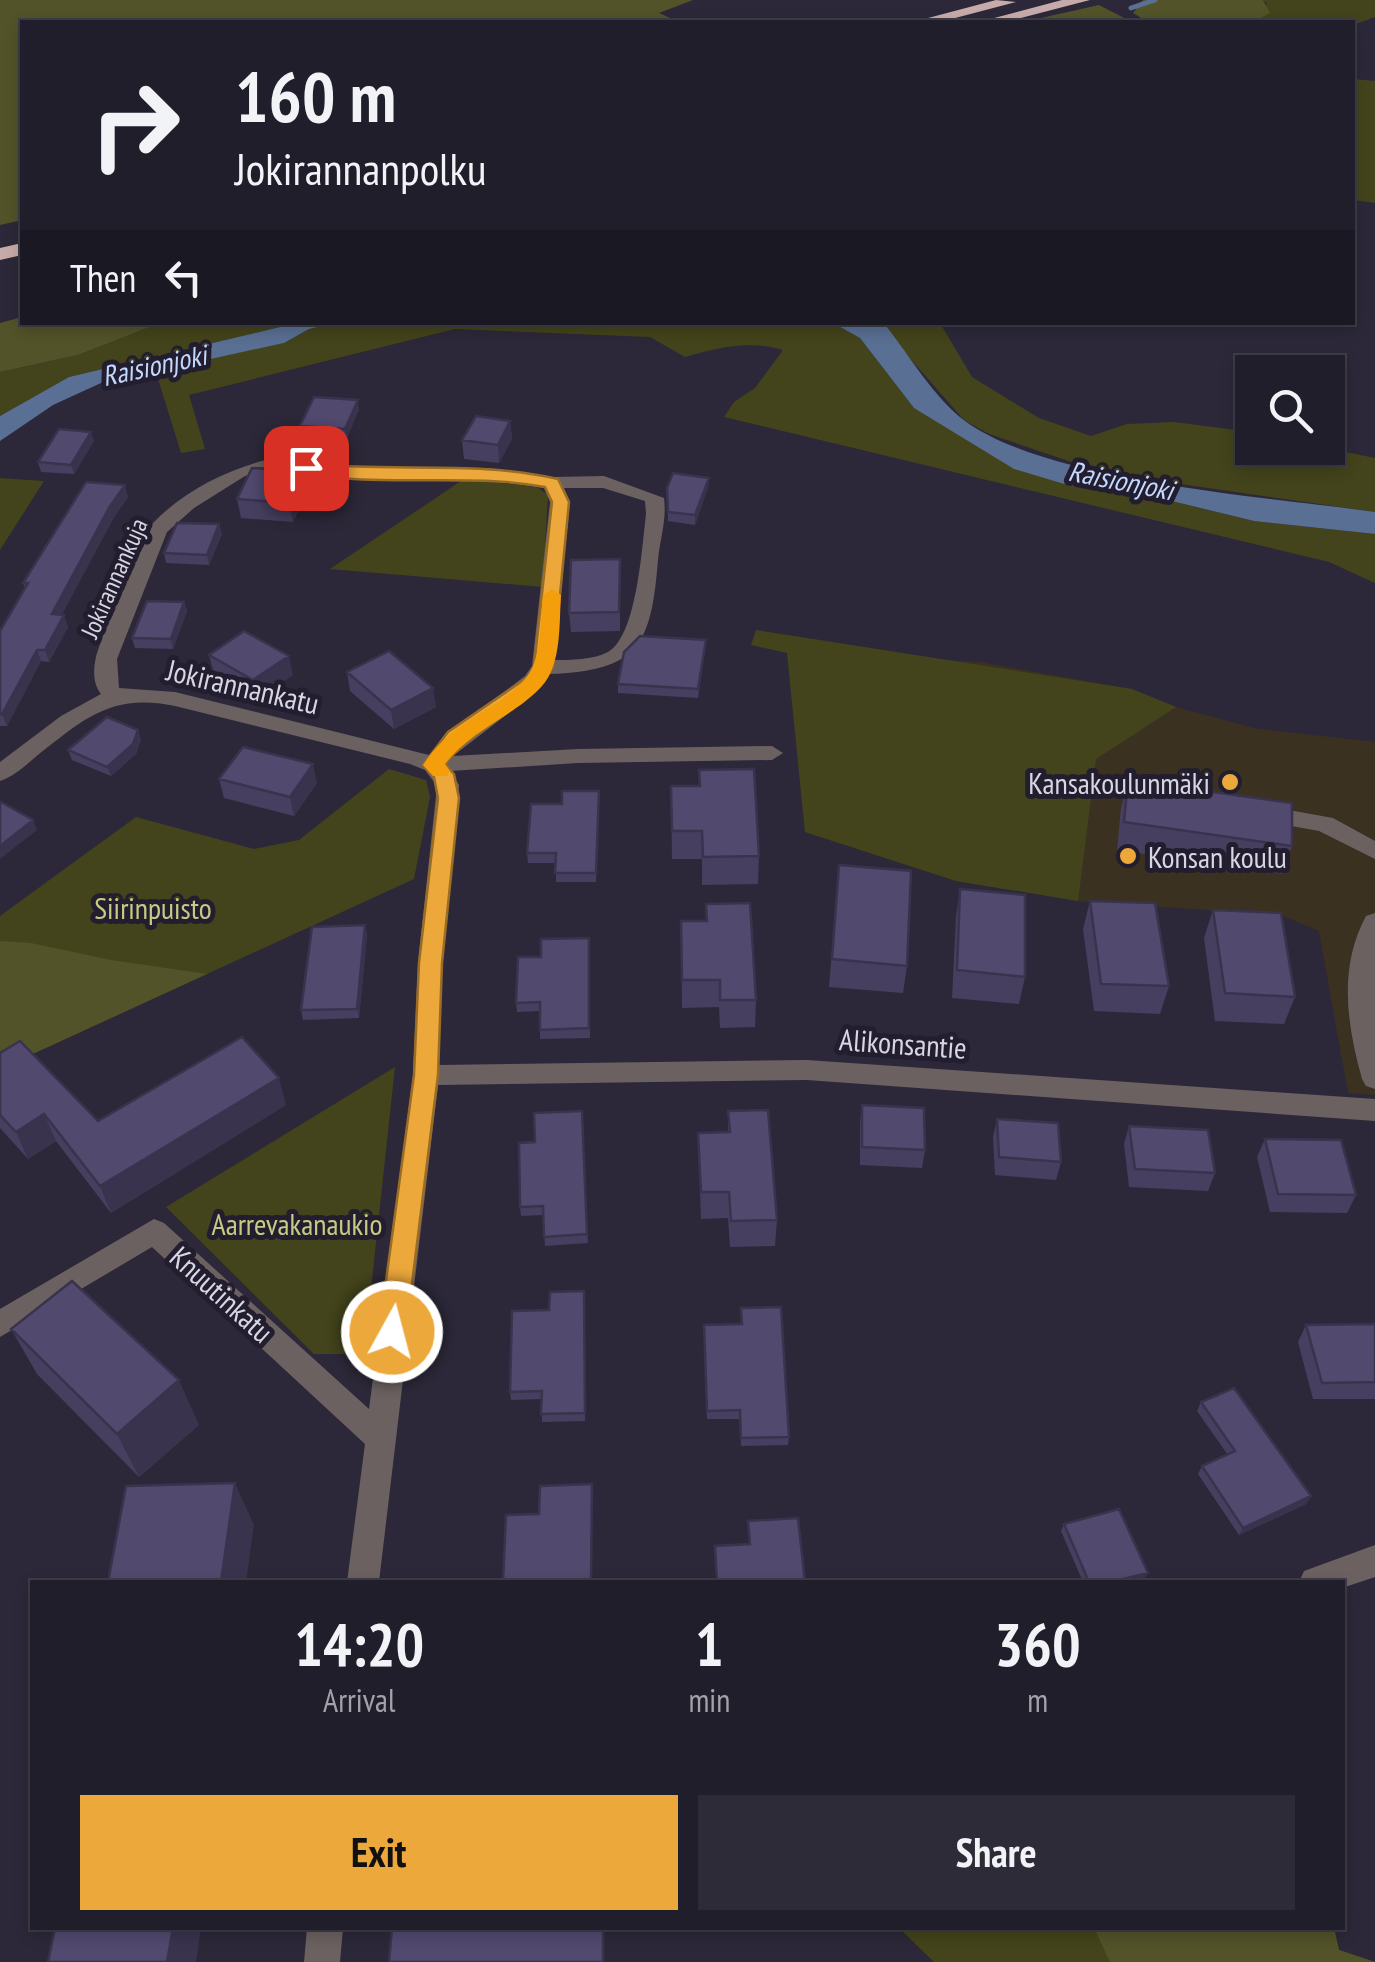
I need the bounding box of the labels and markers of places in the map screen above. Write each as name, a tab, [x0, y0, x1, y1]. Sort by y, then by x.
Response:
pin	[264, 426, 349, 511]
place label: Kansakoulunmäki	[1028, 763, 1210, 802]
marker: Kansakoulunmäki	[1219, 771, 1241, 793]
place label: Konsan koulu	[1148, 837, 1287, 876]
marker: Konsan koulu	[1117, 845, 1139, 867]

